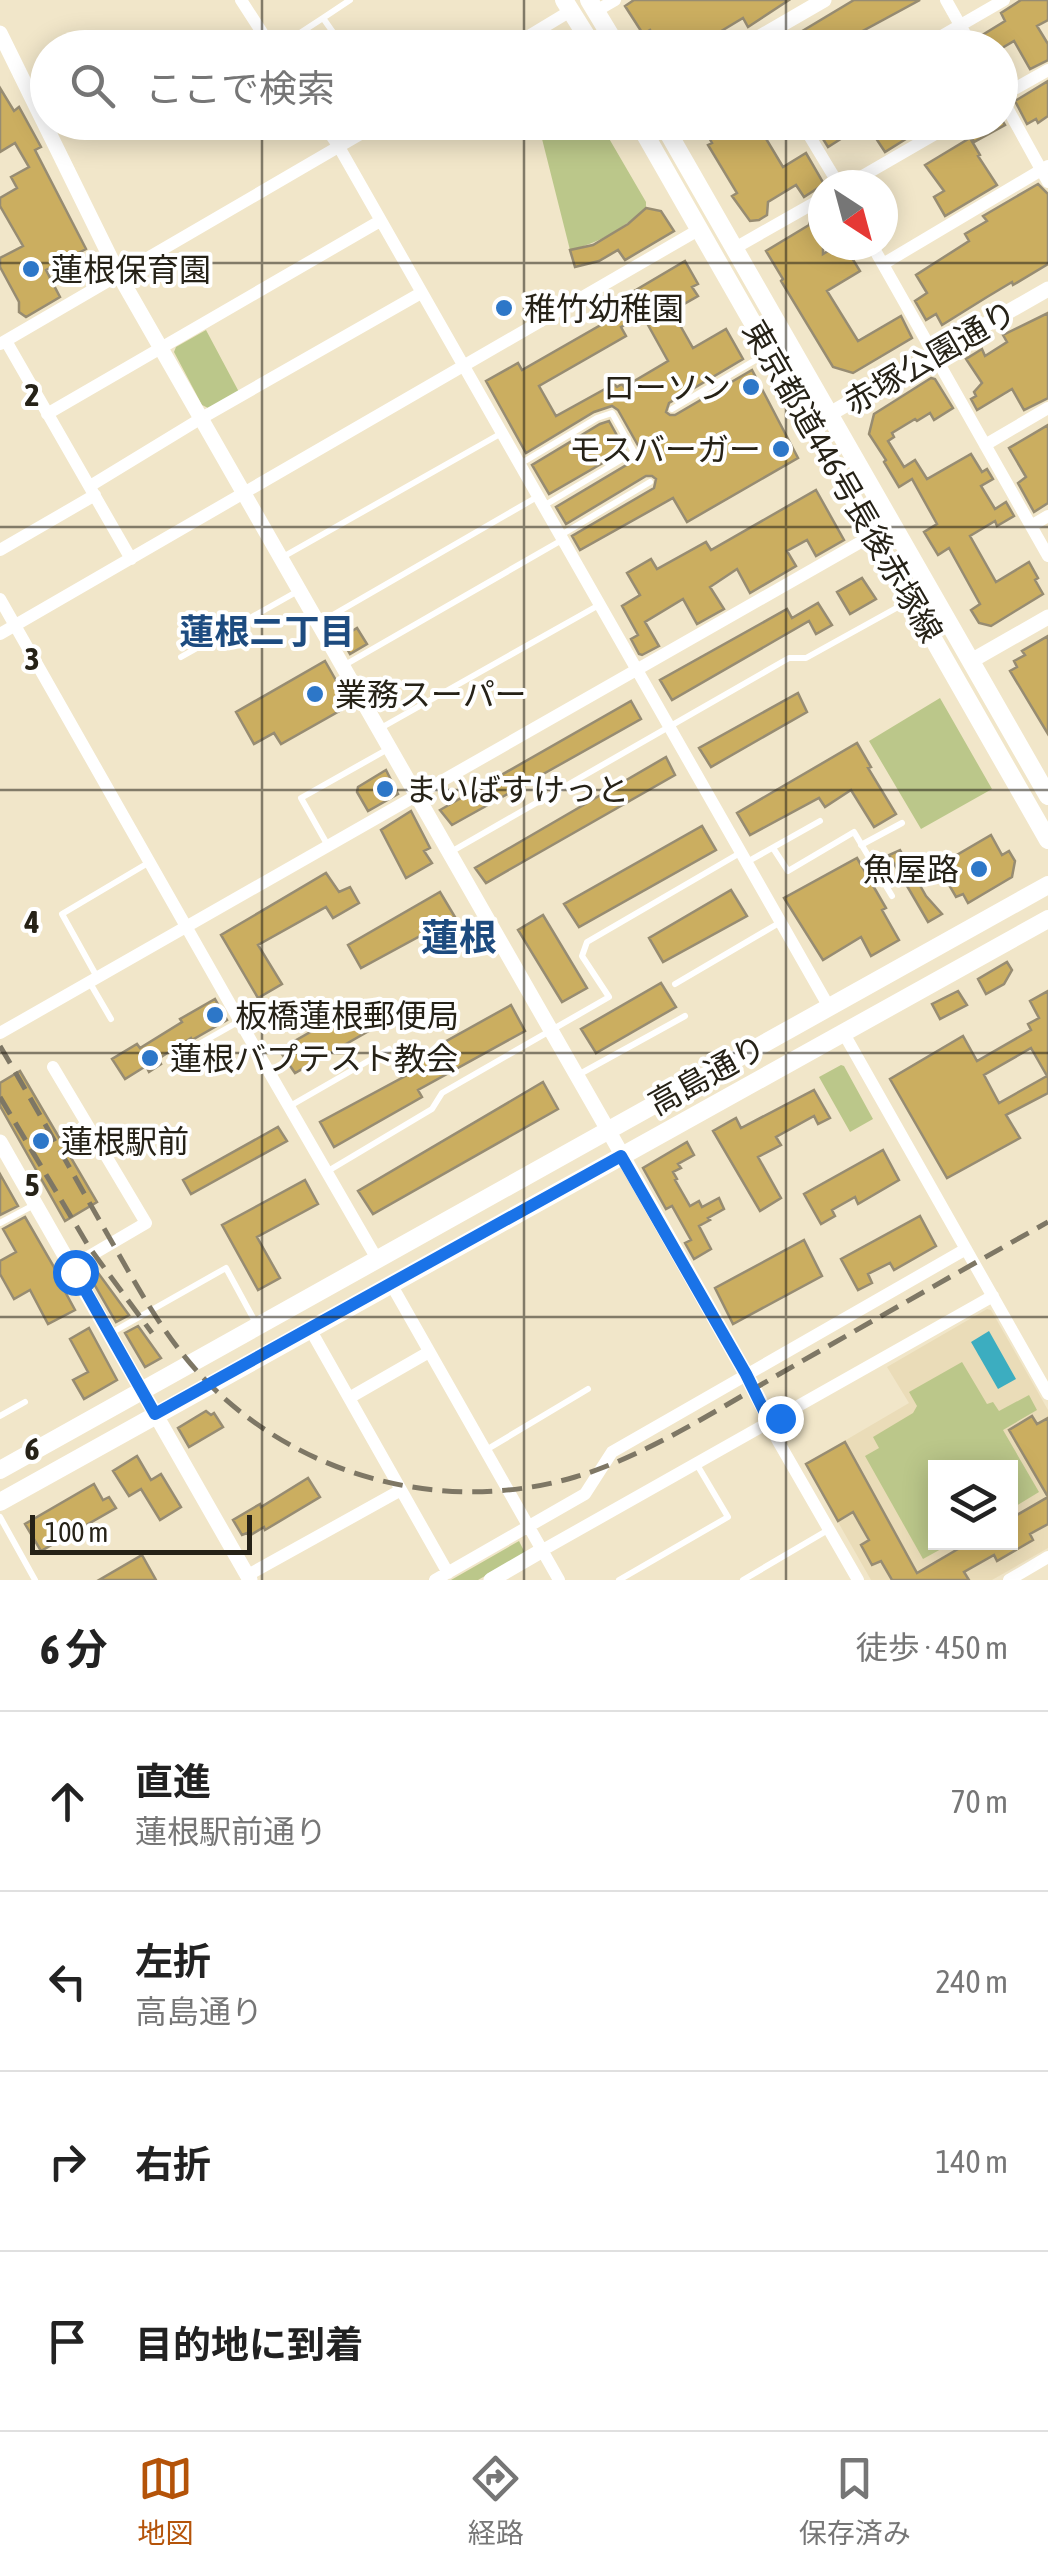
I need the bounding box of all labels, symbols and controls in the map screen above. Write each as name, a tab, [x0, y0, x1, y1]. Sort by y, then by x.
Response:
search box	[30, 30, 1018, 140]
icon: search	[65, 58, 120, 113]
text: ここで検索	[145, 67, 335, 110]
north arrow	[808, 170, 898, 260]
place label: 蓮根保育園	[51, 251, 211, 288]
marker: 蓮根保育園	[20, 258, 42, 280]
place label: 稚竹幼稚園	[524, 290, 684, 327]
street label: 赤塚公園通り	[838, 293, 1022, 421]
marker: 稚竹幼稚園	[493, 297, 515, 319]
street label: 東京都道446号長後赤塚線	[736, 314, 950, 648]
place label: ローソン	[603, 369, 731, 406]
text: 2	[24, 376, 40, 413]
marker: ローソン	[740, 376, 762, 398]
place label: モスバーガー	[569, 431, 761, 468]
marker: モスバーガー	[770, 438, 792, 460]
district label: 蓮根二丁目	[179, 611, 355, 651]
text: 3	[24, 640, 40, 677]
place label: 業務スーパー	[335, 676, 527, 713]
marker: 業務スーパー	[304, 683, 326, 705]
place label: まいばすけっと	[405, 771, 629, 808]
marker: まいばすけっと	[374, 778, 396, 800]
place label: 魚屋路	[863, 851, 959, 888]
marker: 魚屋路	[968, 858, 990, 880]
text: 4	[23, 903, 40, 940]
district label: 蓮根	[421, 916, 497, 959]
place label: 板橋蓮根郵便局	[235, 997, 459, 1034]
marker: 板橋蓮根郵便局	[204, 1004, 226, 1026]
street label: 高島通り	[642, 1028, 772, 1122]
place label: 蓮根バプテスト教会	[170, 1040, 458, 1077]
marker: 蓮根バプテスト教会	[139, 1047, 161, 1069]
place label: 蓮根駅前	[61, 1123, 189, 1160]
marker: 蓮根駅前	[30, 1130, 52, 1152]
text: 5	[24, 1166, 40, 1203]
route start	[53, 1250, 99, 1296]
route end	[758, 1396, 804, 1442]
text: 6	[24, 1430, 40, 1467]
map controls	[928, 1460, 1018, 1550]
button: layers	[928, 1460, 1018, 1550]
scale bar	[30, 1510, 252, 1554]
text: 100 m	[45, 1516, 108, 1548]
text: 6 分	[40, 1625, 108, 1673]
text: 徒歩 · 450 m	[856, 1629, 1008, 1666]
text: 直進	[135, 1760, 211, 1803]
icon: ahead	[40, 1774, 95, 1829]
text: 70 m	[950, 1783, 1008, 1820]
text: 蓮根駅前通り	[135, 1813, 327, 1850]
text: 左折	[135, 1940, 211, 1983]
icon: left	[40, 1954, 95, 2009]
text: 240 m	[935, 1963, 1008, 2000]
text: 高島通り	[135, 1993, 263, 2030]
icon: right	[40, 2134, 95, 2189]
text: 右折	[135, 2143, 211, 2186]
text: 140 m	[935, 2143, 1008, 2180]
icon: arrive	[40, 2314, 95, 2369]
text: 目的地に到着	[135, 2323, 363, 2366]
tab: 地図	[137, 2451, 193, 2551]
tab: 経路	[468, 2451, 524, 2551]
tab: 保存済み	[799, 2451, 911, 2551]

